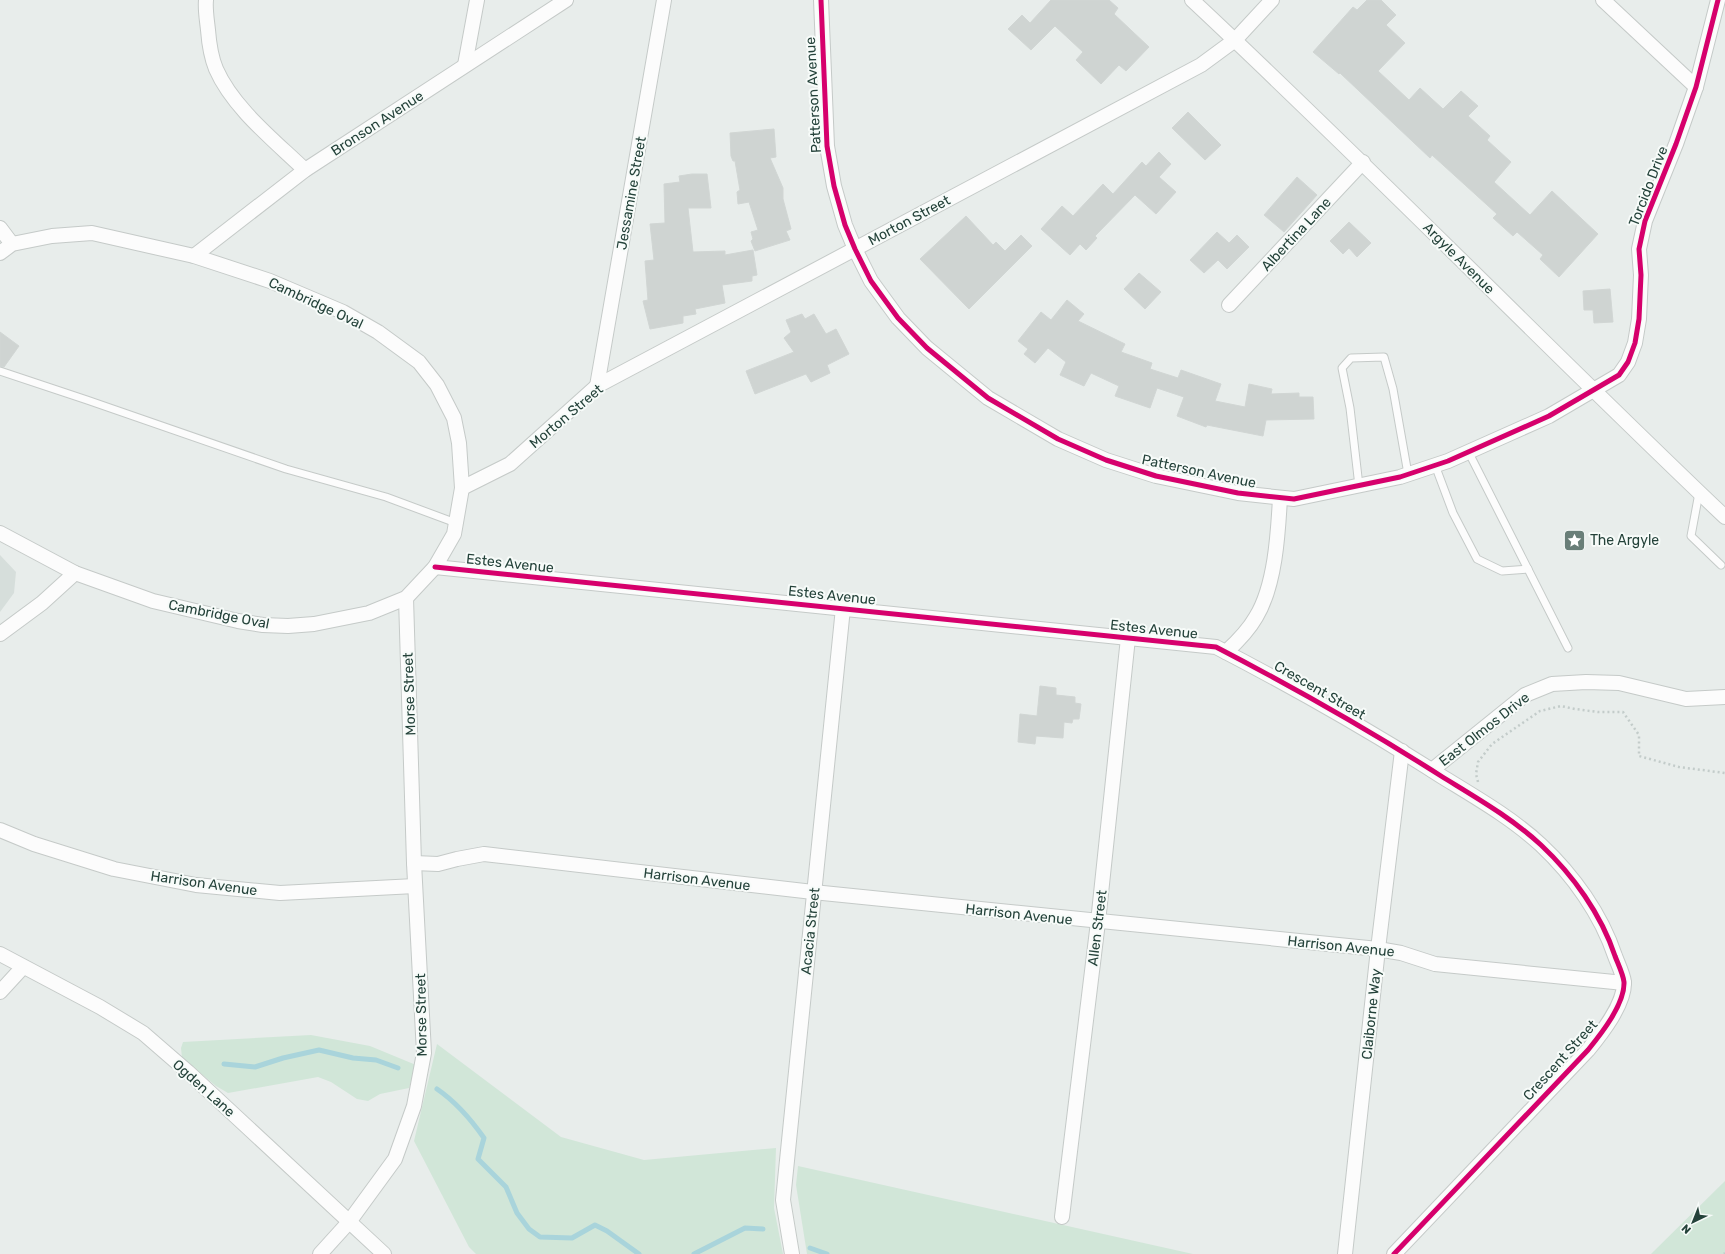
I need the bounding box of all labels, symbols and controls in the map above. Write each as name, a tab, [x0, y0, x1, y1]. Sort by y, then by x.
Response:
street label: Patterson Avenue	[802, 36, 825, 154]
street label: Bronson Avenue	[328, 87, 427, 160]
street label: Jessamine Street	[613, 135, 650, 251]
street label: Torcido Drive	[1625, 144, 1672, 229]
street label: Morton Street	[865, 191, 954, 249]
street label: Albertina Lane	[1258, 194, 1335, 275]
street label: Argyle Avenue	[1419, 219, 1498, 298]
street label: Cambridge Oval	[266, 274, 366, 333]
street label: Morton Street	[526, 380, 607, 452]
street label: Patterson Avenue	[1140, 451, 1258, 492]
place icon: The Argyle	[1561, 527, 1587, 553]
place label: The Argyle	[1590, 532, 1659, 549]
street label: Estes Avenue	[465, 550, 555, 577]
street label: Estes Avenue	[787, 582, 877, 609]
street label: Cambridge Oval	[167, 596, 271, 633]
street label: Estes Avenue	[1109, 616, 1199, 643]
street label: Morse Street	[400, 652, 419, 736]
street label: Crescent Street	[1271, 657, 1369, 724]
street label: East Olmos Drive	[1436, 689, 1533, 770]
street label: Harrison Avenue	[643, 865, 751, 895]
street label: Harrison Avenue	[150, 868, 258, 899]
street label: Acacia Street	[797, 886, 824, 975]
street label: Allen Street	[1084, 889, 1111, 967]
street label: Harrison Avenue	[965, 900, 1073, 929]
street label: Harrison Avenue	[1287, 932, 1395, 961]
street label: Claiborne Way	[1358, 968, 1385, 1060]
street label: Morse Street	[412, 973, 431, 1057]
street label: Crescent Street	[1520, 1016, 1601, 1104]
street label: Ogden Lane	[169, 1056, 238, 1121]
north arrow	[1673, 1202, 1713, 1242]
text: N	[1679, 1221, 1694, 1236]

